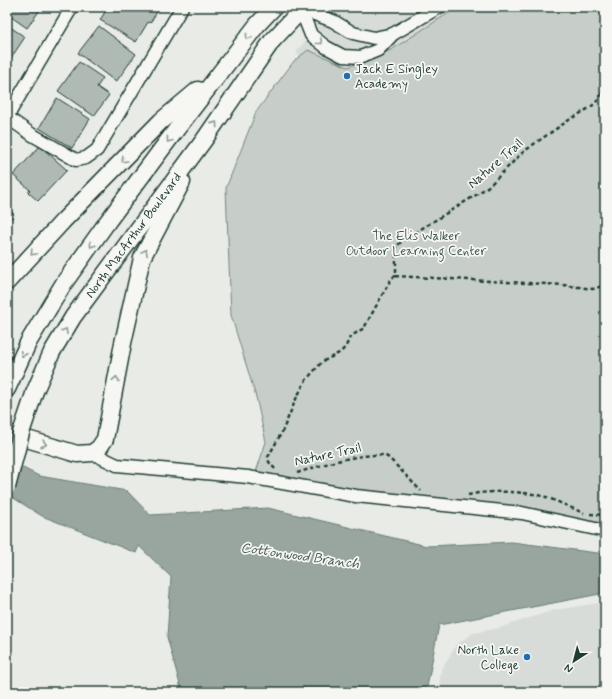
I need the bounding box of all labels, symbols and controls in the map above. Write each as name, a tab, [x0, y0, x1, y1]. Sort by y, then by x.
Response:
one-way arrow	[246, 32, 253, 39]
one-way arrow	[315, 38, 323, 45]
place label: Jack E Singley Academy	[355, 61, 438, 93]
marker: Jack E Singley Academy	[342, 71, 352, 81]
one-way arrow	[210, 121, 217, 128]
one-way arrow	[167, 135, 174, 142]
street label: Nature Trail	[465, 135, 527, 193]
one-way arrow	[121, 155, 128, 163]
street label: North MacArthur Boulevard	[81, 169, 185, 301]
park label: The Elis Walker Outdoor Learning Center	[346, 228, 487, 262]
one-way arrow	[90, 240, 97, 247]
one-way arrow	[30, 248, 38, 256]
one-way arrow	[140, 249, 147, 256]
one-way arrow	[60, 328, 67, 335]
one-way arrow	[20, 350, 28, 358]
one-way arrow	[111, 376, 120, 382]
one-way arrow	[41, 439, 48, 448]
street label: Nature Trail	[293, 440, 363, 470]
water label: Cottonwood Branch	[240, 539, 361, 573]
north arrow	[554, 641, 594, 681]
place label: North Lake College	[457, 642, 519, 674]
marker: North Lake College	[522, 652, 532, 662]
text: N	[562, 660, 576, 676]

